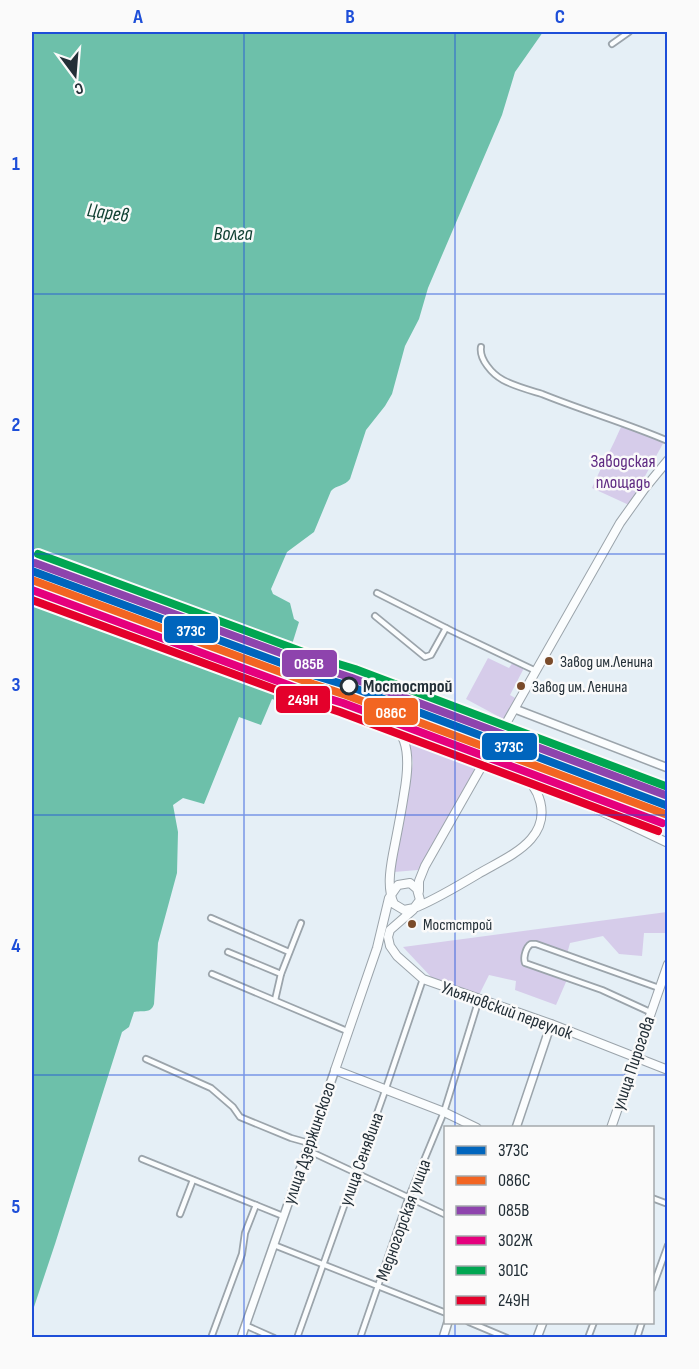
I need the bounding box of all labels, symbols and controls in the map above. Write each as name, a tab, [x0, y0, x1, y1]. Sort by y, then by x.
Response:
text: A	[132, 5, 143, 29]
text: B	[345, 5, 355, 29]
text: C	[555, 5, 565, 29]
north arrow	[45, 45, 105, 105]
text: С	[72, 78, 85, 98]
text: 1	[12, 152, 20, 176]
water label: Царев	[85, 198, 130, 228]
water label: Волга	[213, 222, 253, 246]
text: 2	[12, 413, 20, 437]
park label: Заводская площадь	[590, 451, 656, 493]
line badge: 373C	[163, 615, 219, 644]
text: 373C	[176, 622, 206, 641]
line badge: 085В	[281, 649, 338, 678]
place label: Завод им.Ленина	[560, 653, 653, 672]
text: 085В	[294, 655, 324, 674]
marker: Завод им.Ленина	[543, 655, 555, 667]
text: 3	[12, 673, 21, 697]
place label: Мостострой	[363, 676, 453, 697]
marker: Мостострой	[340, 677, 358, 695]
place label: Завод им. Ленина	[532, 678, 627, 697]
marker: Завод им. Ленина	[515, 680, 527, 692]
line badge: 249Н	[275, 685, 331, 714]
text: 249Н	[288, 691, 318, 710]
line badge: 086С	[363, 697, 419, 726]
text: 086С	[376, 704, 406, 723]
line badge: 373C	[481, 732, 538, 761]
text: 373C	[494, 738, 524, 757]
place label: Мостстрой	[423, 916, 492, 935]
marker: Мостстрой	[406, 918, 418, 930]
text: 4	[11, 934, 21, 958]
street label: Ульяновский переулок	[438, 977, 576, 1044]
street label: улица Пирогова	[608, 1013, 659, 1113]
street label: улица Дзержинского	[279, 1079, 340, 1207]
street label: улица Сенявина	[335, 1110, 388, 1209]
legend	[444, 1126, 654, 1324]
text: 373C	[498, 1140, 529, 1161]
street label: Медногорская улица	[372, 1156, 435, 1284]
text: 086С	[498, 1170, 531, 1191]
text: 5	[12, 1195, 21, 1219]
text: 085В	[498, 1200, 529, 1221]
text: 302Ж	[498, 1230, 533, 1251]
text: 301С	[498, 1260, 529, 1281]
text: 249Н	[498, 1290, 530, 1311]

